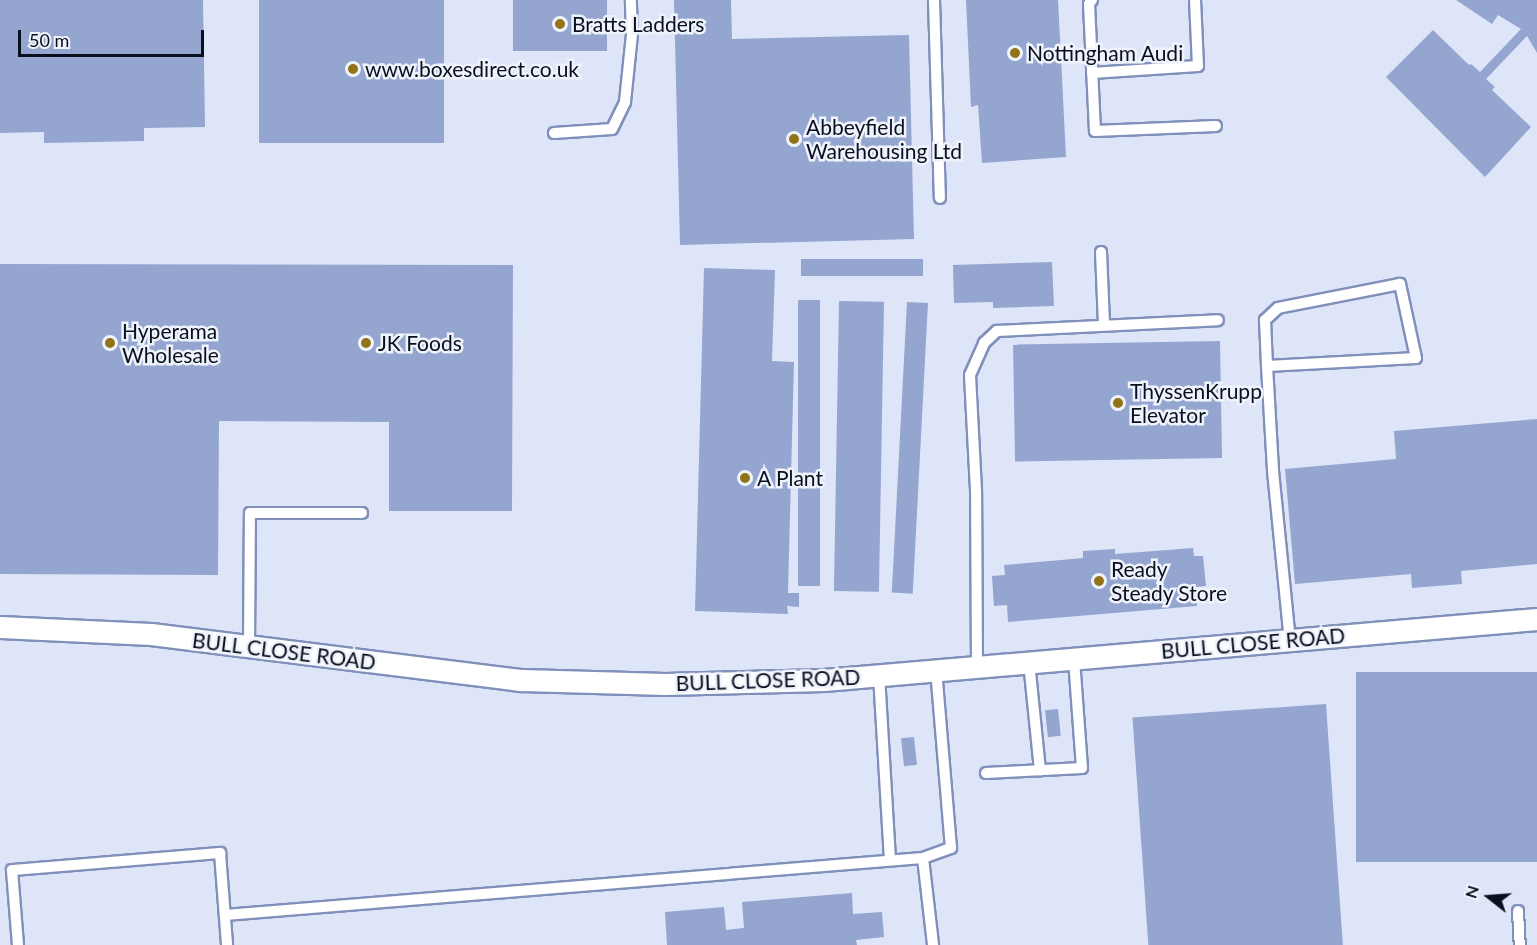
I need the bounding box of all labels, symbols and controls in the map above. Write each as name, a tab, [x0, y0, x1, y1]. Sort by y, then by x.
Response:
place label: Bratts Ladders	[572, 11, 704, 37]
marker: Bratts Ladders	[553, 17, 567, 31]
scale bar	[21, 18, 207, 56]
text: 50 m	[29, 29, 69, 51]
place label: Nottingham Audi	[1027, 40, 1184, 66]
marker: Nottingham Audi	[1008, 46, 1022, 60]
place label: www.boxesdirect.co.uk	[365, 56, 579, 82]
marker: www.boxesdirect.co.uk	[346, 62, 360, 76]
place label: Abbeyfield Warehousing Ltd	[806, 114, 962, 164]
marker: Abbeyfield Warehousing Ltd	[787, 132, 801, 146]
place label: Hyperama Wholesale	[122, 318, 219, 368]
place label: JK Foods	[378, 330, 462, 356]
marker: Hyperama Wholesale	[103, 336, 117, 350]
marker: JK Foods	[359, 336, 373, 350]
place label: ThyssenKrupp Elevator	[1130, 378, 1262, 428]
marker: ThyssenKrupp Elevator	[1111, 396, 1125, 410]
place label: A Plant	[757, 465, 824, 491]
marker: A Plant	[738, 471, 752, 485]
place label: Ready Steady Store	[1111, 556, 1227, 606]
marker: Ready Steady Store	[1092, 574, 1106, 588]
street label: BULL CLOSE ROAD	[1160, 622, 1346, 664]
street label: BULL CLOSE ROAD	[190, 627, 378, 675]
street label: BULL CLOSE ROAD	[675, 664, 861, 696]
north arrow	[1459, 867, 1519, 927]
text: N	[1460, 883, 1482, 900]

